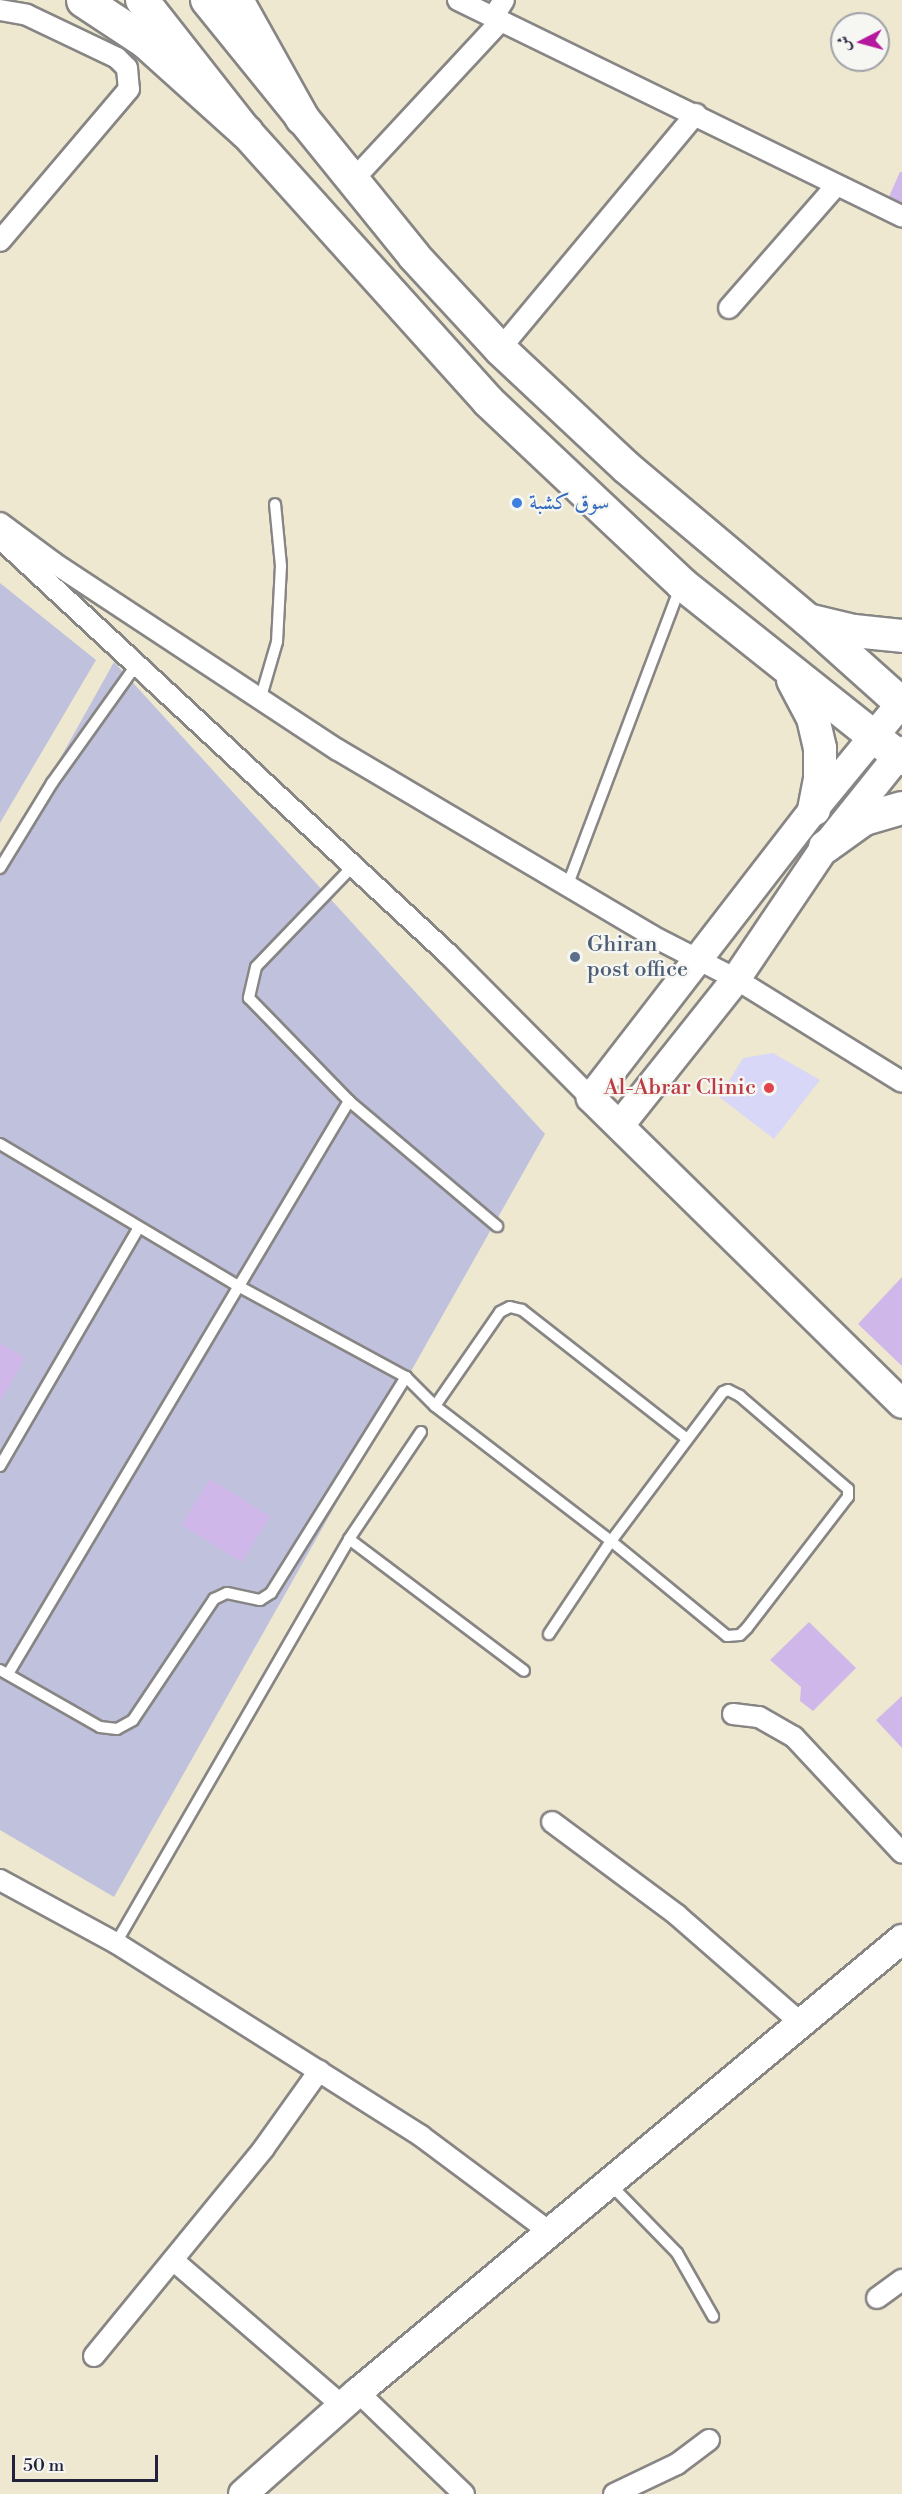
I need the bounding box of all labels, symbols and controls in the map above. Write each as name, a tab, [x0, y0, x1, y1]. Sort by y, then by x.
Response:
north arrow	[830, 12, 890, 72]
text: ش	[833, 35, 855, 53]
place label: سوق كشبة	[529, 490, 609, 516]
marker: سوق كشبة	[510, 496, 524, 510]
place label: Ghiran post office	[587, 931, 688, 982]
marker: Ghiran post office	[568, 950, 582, 964]
place label: Al-Abrar Clinic	[604, 1075, 756, 1101]
marker: Al-Abrar Clinic	[760, 1079, 778, 1097]
scale bar	[15, 2443, 160, 2481]
text: 50 m	[23, 2454, 64, 2477]

